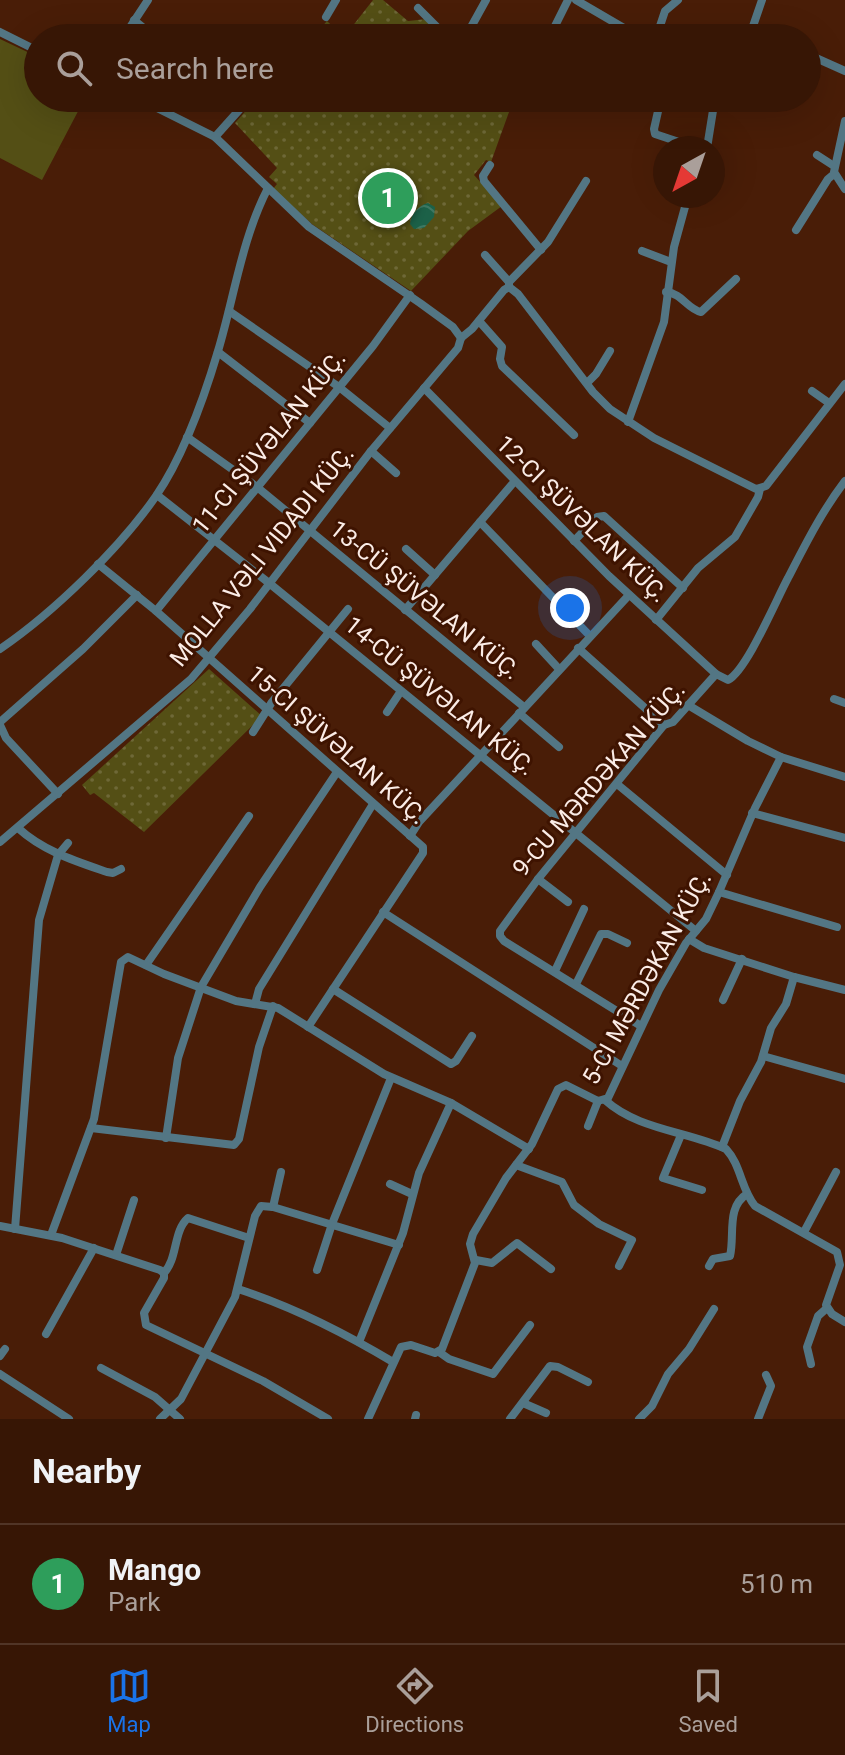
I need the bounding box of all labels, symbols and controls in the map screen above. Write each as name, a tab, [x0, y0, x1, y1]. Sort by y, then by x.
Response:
search box	[24, 24, 821, 112]
icon: search	[52, 46, 96, 90]
text: Search here	[116, 51, 274, 86]
north arrow	[653, 136, 725, 208]
pin: 1	[362, 168, 414, 228]
street label: 11-CI ŞÜVƏLAN KÜÇ.	[186, 345, 352, 539]
street label: 12-CI ŞÜVƏLAN KÜÇ.	[490, 430, 674, 608]
street label: MOLLA VƏLI VIDADI KÜÇ.	[164, 440, 360, 672]
street label: 13-CÜ ŞÜVƏLAN KÜÇ.	[324, 515, 526, 685]
your location	[550, 588, 590, 628]
street label: 14-CÜ ŞÜVƏLAN KÜÇ.	[339, 611, 541, 781]
street label: 15-CI ŞÜVƏLAN KÜÇ.	[242, 660, 432, 830]
street label: 9-CU MƏRDƏKAN KÜÇ.	[507, 676, 691, 882]
street label: 5-CI MƏRDƏKAN KÜÇ.	[577, 867, 717, 1089]
text: Nearby	[32, 1451, 141, 1491]
text: Mango	[108, 1552, 201, 1587]
text: 1	[51, 1569, 65, 1599]
text: 510 m	[740, 1569, 813, 1599]
text: Park	[108, 1587, 160, 1617]
tab: Map	[107, 1664, 151, 1737]
tab: Directions	[365, 1664, 464, 1737]
tab: Saved	[678, 1664, 738, 1737]

